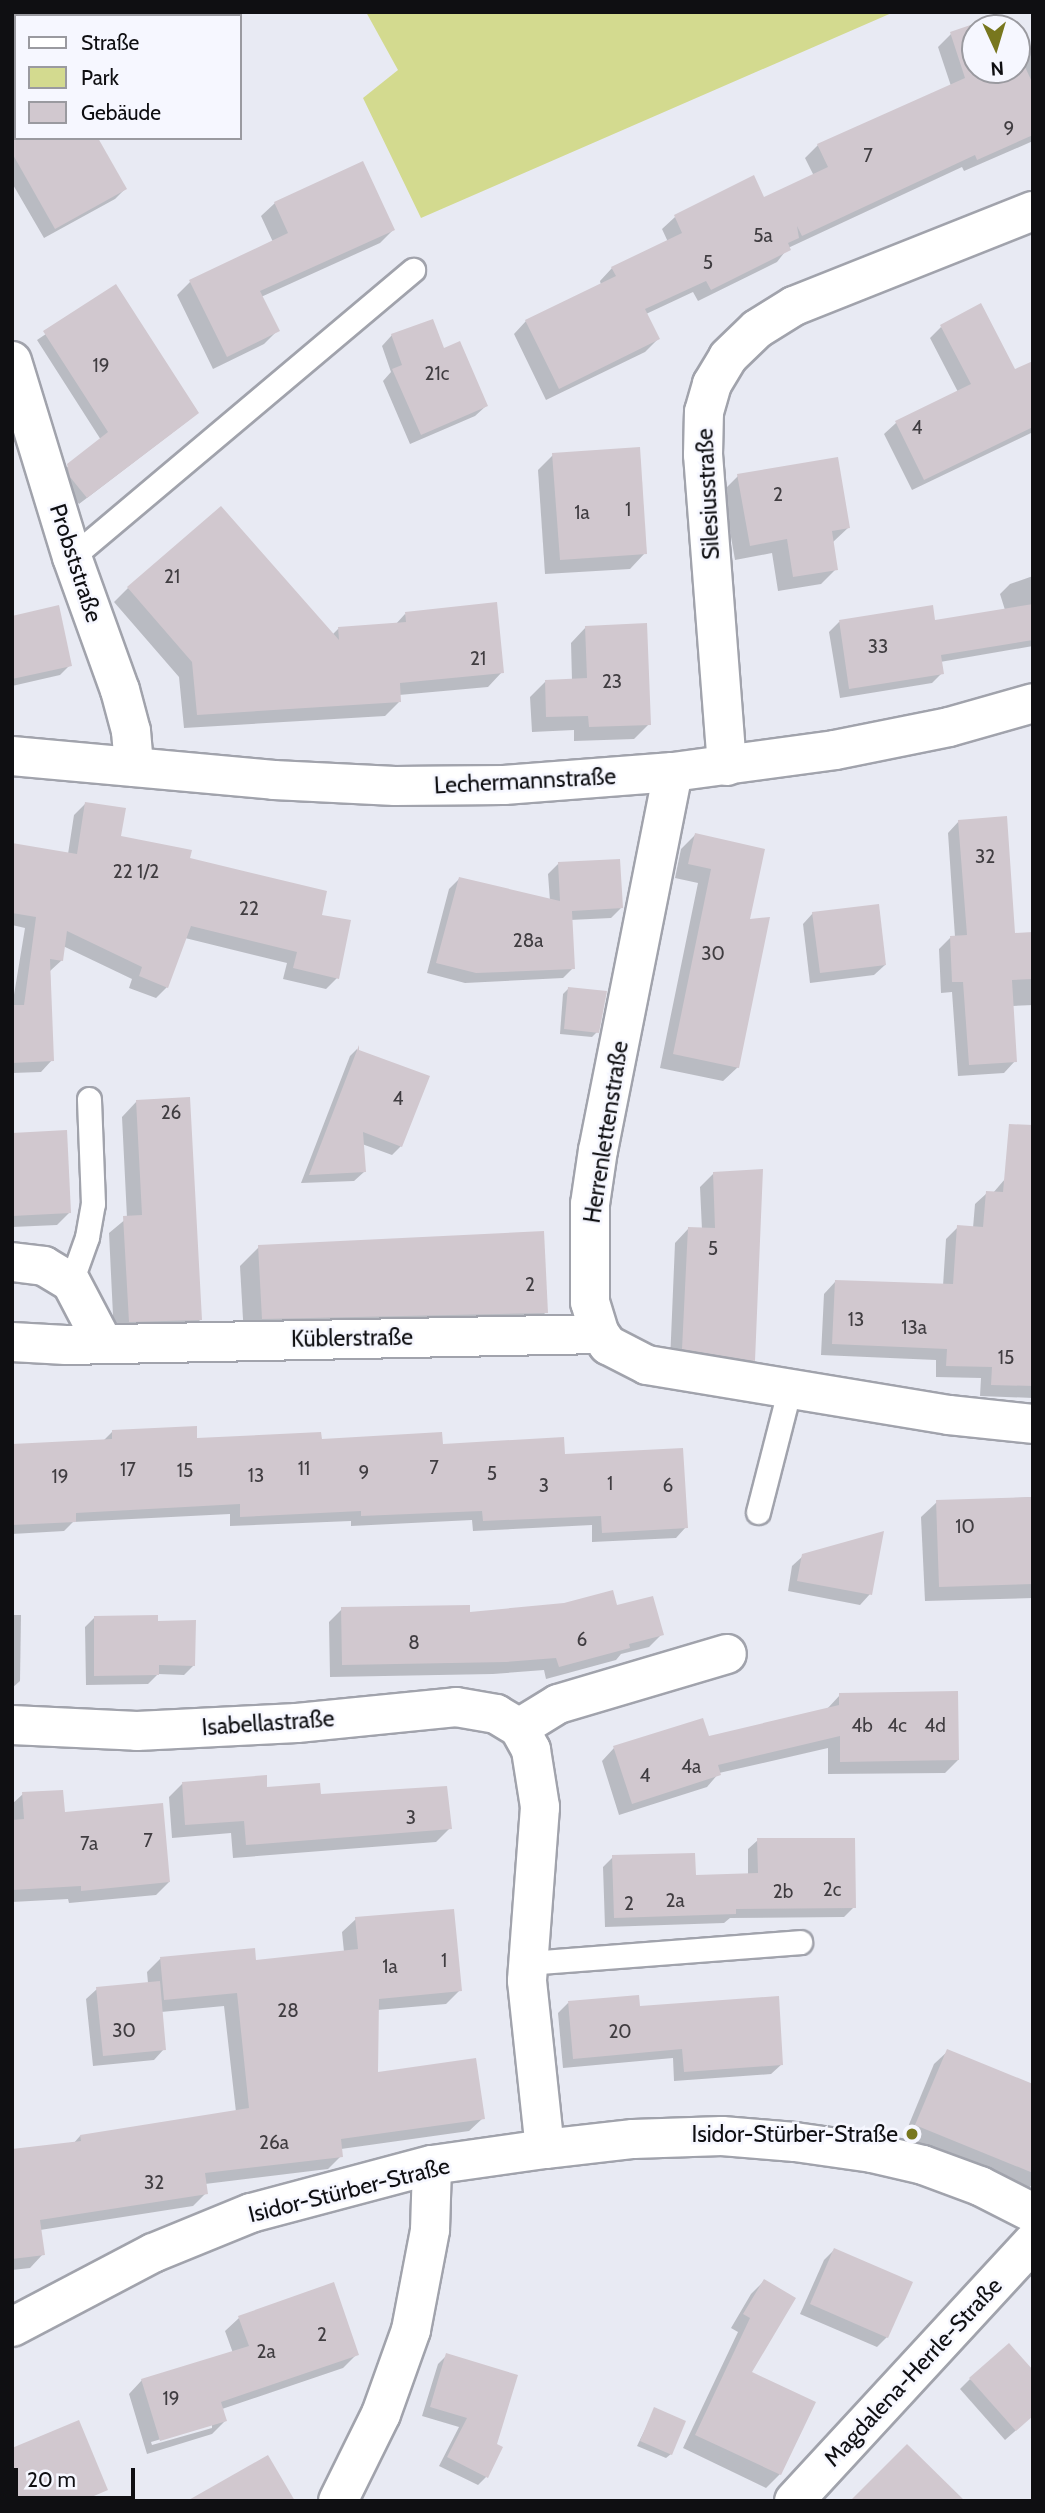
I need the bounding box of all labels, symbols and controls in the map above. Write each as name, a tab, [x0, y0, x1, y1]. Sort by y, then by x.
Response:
legend	[14, 14, 242, 140]
north arrow	[961, 14, 1031, 84]
text: Straße	[81, 30, 139, 55]
text: N	[990, 57, 1005, 80]
text: Park	[81, 65, 119, 90]
text: Gebäude	[81, 100, 161, 125]
house number: 9	[1004, 118, 1014, 140]
house number: 7	[863, 145, 873, 167]
house number: 5a	[753, 225, 773, 247]
house number: 5	[703, 252, 713, 274]
house number: 19	[93, 355, 109, 377]
house number: 21c	[425, 363, 449, 385]
house number: 4	[912, 417, 922, 439]
street label: Silesiusstraße	[691, 428, 725, 560]
house number: 2	[773, 484, 783, 506]
house number: 1	[625, 499, 631, 521]
street label: Probststraße	[44, 500, 108, 626]
house number: 1a	[574, 502, 590, 524]
house number: 21	[164, 566, 180, 588]
house number: 33	[868, 636, 888, 658]
house number: 21	[470, 648, 486, 670]
house number: 23	[602, 671, 622, 693]
street label: Lechermannstraße	[433, 762, 617, 800]
house number: 32	[975, 846, 995, 868]
house number: 22 1/2	[113, 861, 159, 883]
house number: 22	[239, 898, 259, 920]
house number: 28a	[513, 930, 543, 952]
house number: 30	[701, 943, 725, 965]
street label: Herrenlettenstraße	[578, 1039, 634, 1225]
house number: 4	[393, 1088, 403, 1110]
house number: 26	[161, 1102, 181, 1124]
house number: 5	[708, 1238, 718, 1260]
house number: 2	[525, 1274, 535, 1296]
house number: 13	[848, 1309, 864, 1331]
house number: 13a	[901, 1317, 927, 1339]
street label: Küblerstraße	[291, 1323, 413, 1353]
house number: 15	[998, 1347, 1014, 1369]
house number: 7	[429, 1457, 439, 1479]
house number: 11	[298, 1458, 310, 1480]
house number: 17	[120, 1459, 136, 1481]
house number: 15	[177, 1460, 193, 1482]
house number: 9	[359, 1462, 369, 1484]
house number: 5	[487, 1463, 497, 1485]
house number: 13	[248, 1465, 264, 1487]
house number: 19	[52, 1466, 68, 1488]
house number: 1	[607, 1473, 613, 1495]
house number: 3	[539, 1475, 549, 1497]
house number: 6	[663, 1475, 673, 1497]
house number: 10	[955, 1516, 975, 1538]
house number: 6	[577, 1629, 587, 1651]
house number: 8	[408, 1632, 420, 1654]
street label: Isabellastraße	[201, 1705, 335, 1741]
house number: 4b	[851, 1715, 873, 1737]
house number: 4c	[887, 1715, 907, 1737]
house number: 4d	[924, 1715, 946, 1737]
house number: 4a	[681, 1756, 701, 1778]
house number: 4	[640, 1765, 650, 1787]
house number: 3	[406, 1807, 416, 1829]
house number: 7	[143, 1830, 153, 1852]
house number: 7a	[80, 1833, 98, 1855]
house number: 2c	[823, 1879, 841, 1901]
house number: 2b	[773, 1881, 793, 1903]
house number: 2a	[665, 1890, 685, 1912]
house number: 2	[624, 1893, 634, 1915]
house number: 1	[441, 1950, 447, 1972]
house number: 1a	[382, 1956, 398, 1978]
house number: 28	[277, 2000, 299, 2022]
house number: 30	[112, 2020, 136, 2042]
house number: 20	[608, 2021, 632, 2043]
place label: Isidor-Stürber-Straße	[692, 2120, 898, 2148]
marker: Isidor-Stürber-Straße	[904, 2126, 920, 2142]
house number: 26a	[259, 2132, 289, 2154]
street label: Isidor-Stürber-Straße	[245, 2152, 453, 2228]
house number: 32	[144, 2172, 164, 2194]
street label: Magdalena-Herrle-Straße	[818, 2272, 1008, 2472]
house number: 2	[317, 2324, 327, 2346]
house number: 2a	[256, 2341, 276, 2363]
house number: 19	[163, 2388, 179, 2410]
scale bar	[18, 2454, 138, 2498]
text: 20 m	[27, 2467, 76, 2492]

